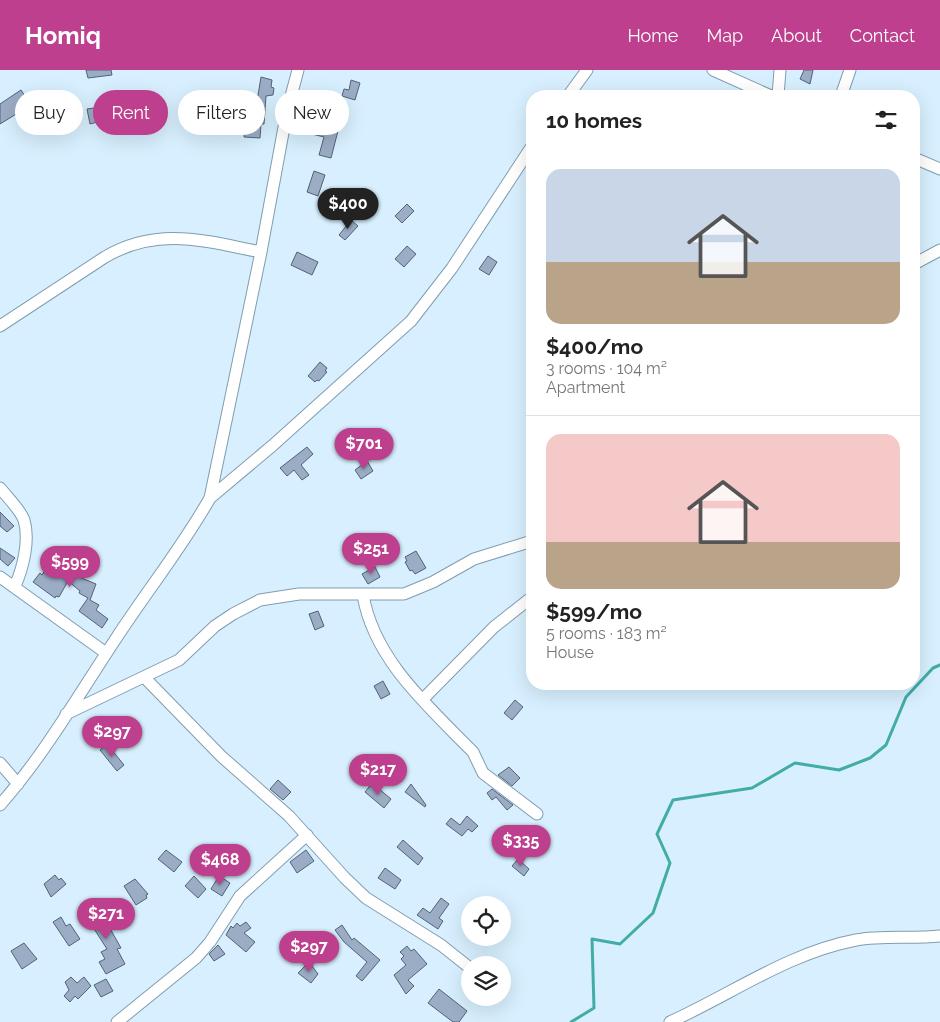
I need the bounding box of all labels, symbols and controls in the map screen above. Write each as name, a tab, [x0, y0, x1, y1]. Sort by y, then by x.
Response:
text: Homiq	[25, 21, 101, 50]
text: Home	[627, 25, 678, 46]
text: Map	[706, 25, 743, 46]
text: About	[771, 25, 822, 46]
text: Contact	[850, 25, 915, 46]
chip: Buy	[15, 90, 83, 135]
chip: Rent	[93, 90, 168, 135]
chip: Filters	[178, 90, 265, 135]
chip: New	[275, 90, 349, 135]
icon: filters	[872, 106, 900, 134]
text: 10 homes	[546, 108, 642, 133]
pin: $400	[318, 188, 378, 230]
text: $400	[329, 194, 367, 213]
icon: home	[678, 201, 768, 291]
text: $400/mo	[546, 334, 643, 359]
text: 3 rooms · 104 m²	[546, 359, 667, 378]
text: Apartment	[546, 378, 625, 397]
pin: $701	[334, 428, 394, 470]
text: $701	[346, 434, 382, 453]
icon: home	[678, 467, 768, 557]
pin: $251	[341, 532, 401, 575]
text: $251	[353, 539, 389, 558]
pin: $599	[40, 546, 100, 588]
text: $599	[51, 552, 89, 571]
text: $599/mo	[546, 599, 642, 624]
text: 5 rooms · 183 m²	[546, 624, 667, 643]
text: House	[546, 643, 594, 662]
pin: $297	[82, 716, 142, 758]
text: $297	[93, 722, 131, 741]
pin: $217	[348, 754, 408, 796]
text: $217	[360, 760, 396, 779]
pin: $335	[491, 824, 551, 867]
text: $335	[503, 831, 539, 850]
pin: $468	[190, 844, 250, 886]
text: $468	[201, 850, 239, 869]
map controls	[461, 896, 511, 1006]
button: locate	[461, 896, 511, 946]
pin: $271	[76, 898, 136, 940]
text: $271	[88, 904, 124, 923]
pin: $297	[279, 930, 339, 973]
text: $297	[290, 937, 328, 956]
button: layers	[461, 956, 511, 1006]

